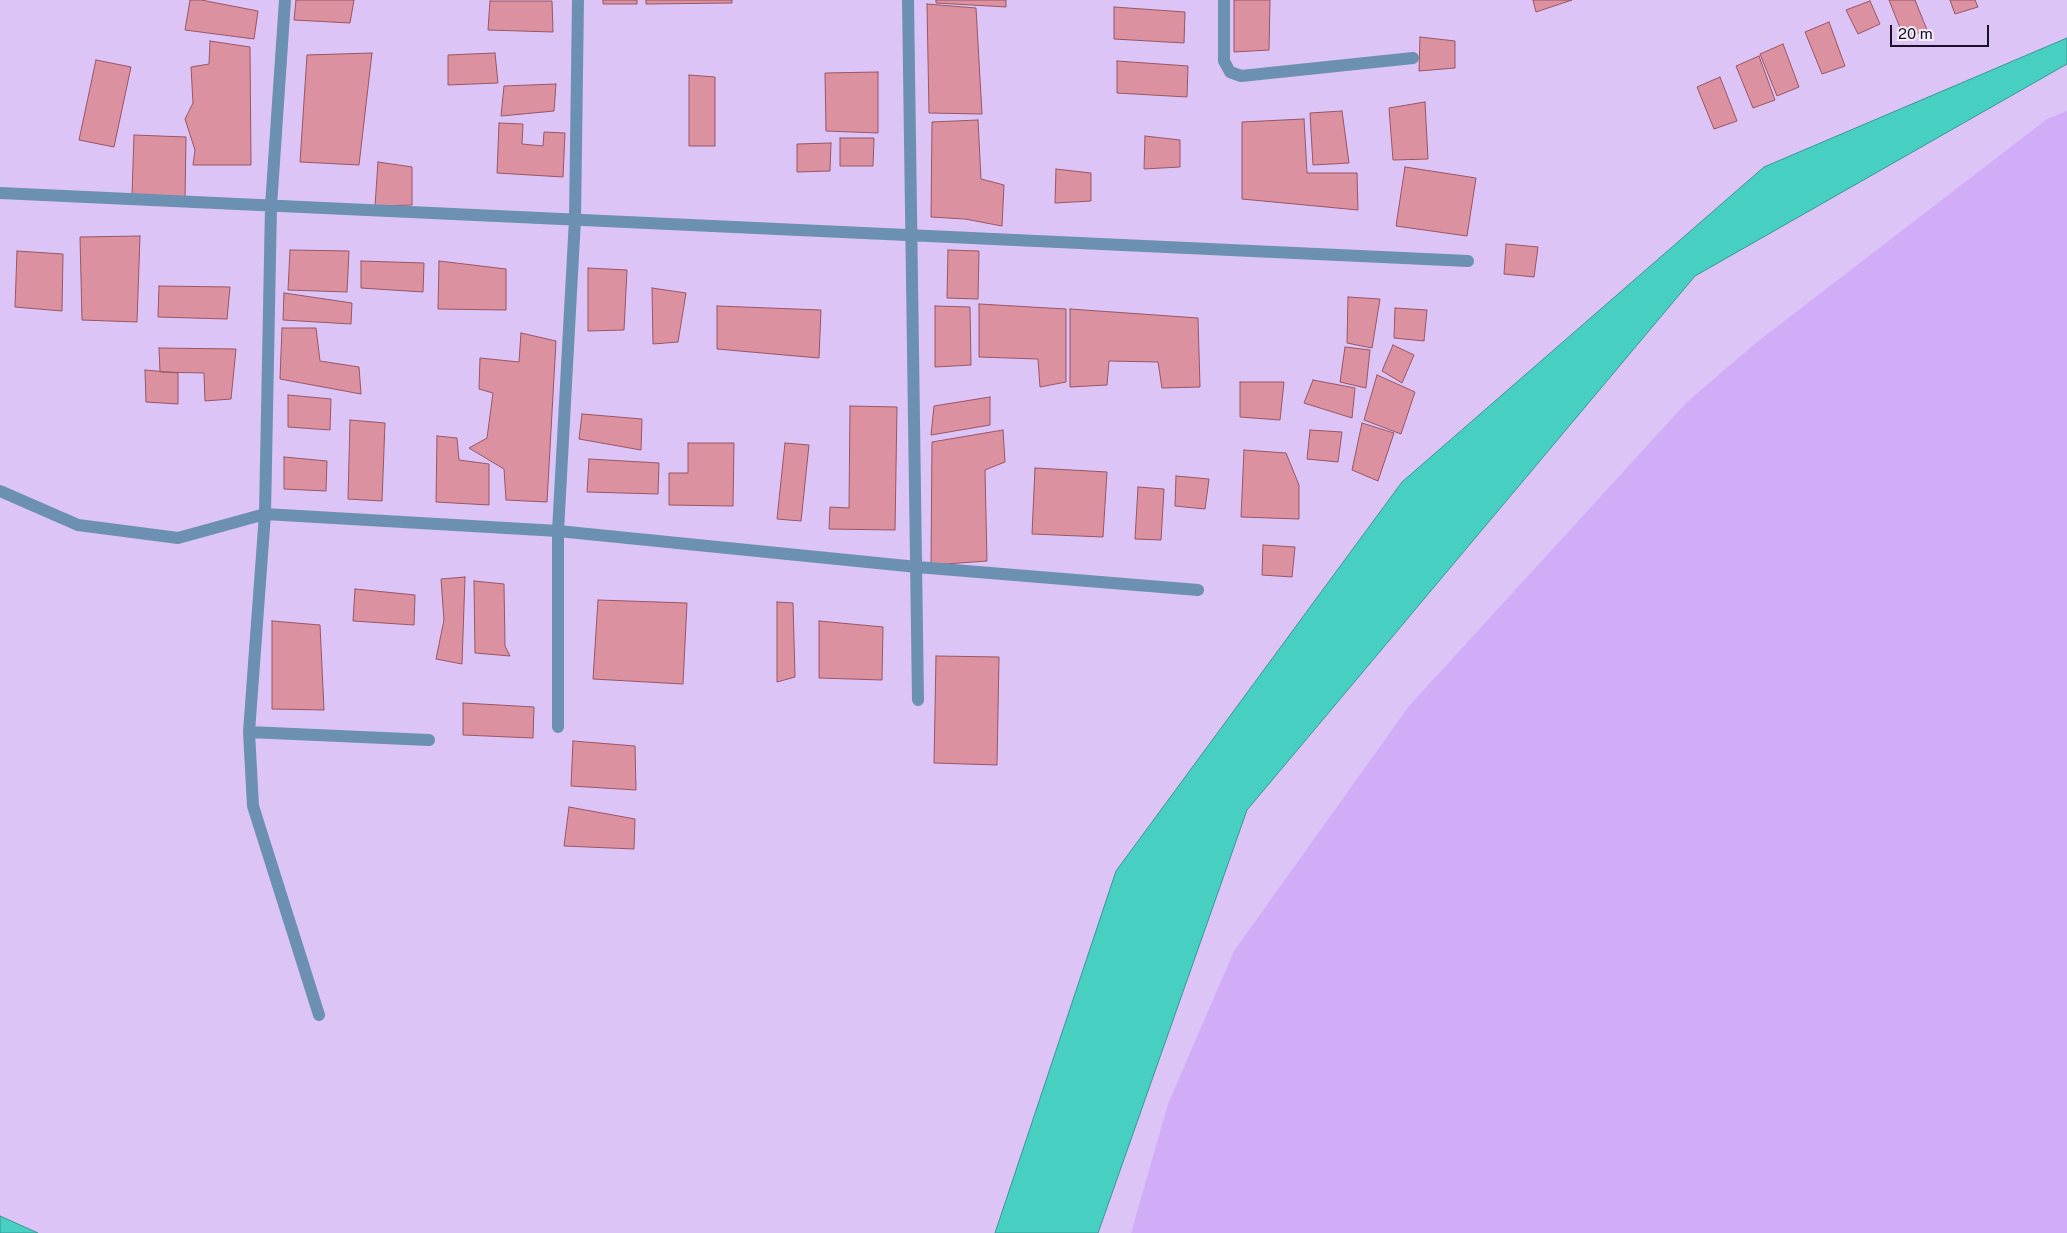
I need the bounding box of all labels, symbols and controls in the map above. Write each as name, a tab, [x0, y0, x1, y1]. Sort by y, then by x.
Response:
scale bar	[1892, 15, 1991, 47]
text: 20 m	[1898, 25, 1933, 42]

